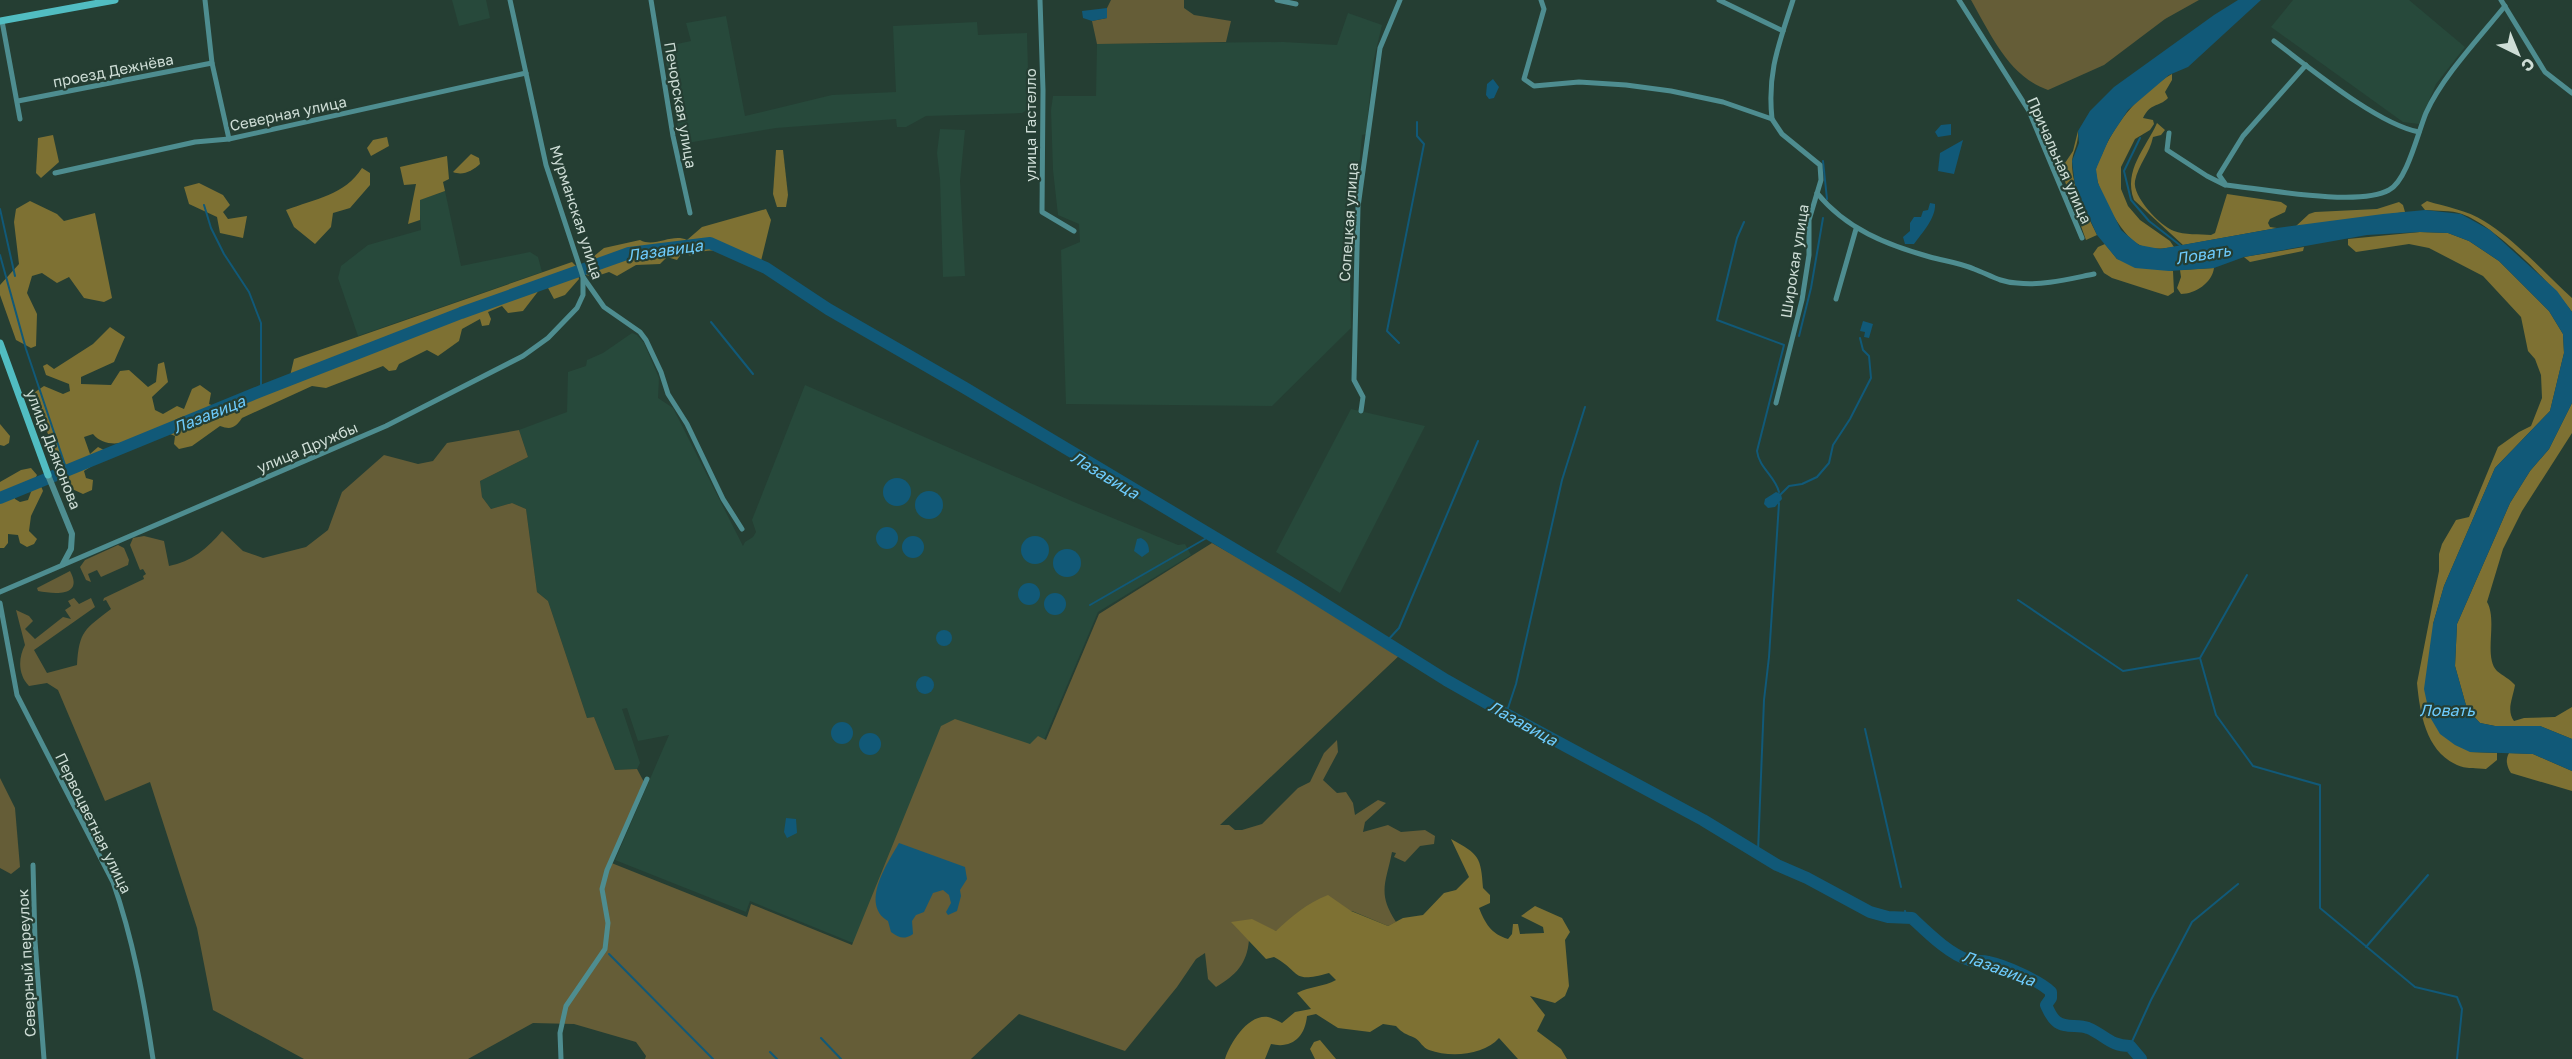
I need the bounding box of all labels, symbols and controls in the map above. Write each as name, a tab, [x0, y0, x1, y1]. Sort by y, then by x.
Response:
north arrow	[2488, 24, 2548, 84]
street label: Печорская улица	[661, 40, 701, 170]
street label: проезд Дежнёва	[51, 49, 175, 91]
text: С	[2517, 54, 2539, 76]
street label: улица Гастелло	[1021, 68, 1039, 182]
street label: Северная улица	[228, 92, 348, 134]
street label: Причальная улица	[2024, 94, 2096, 226]
street label: Мурманская улица	[547, 142, 607, 282]
street label: Сопецкая улица	[1335, 162, 1361, 282]
street label: Широкая улица	[1776, 203, 1812, 319]
water label: Лазавица	[626, 235, 705, 265]
water label: Ловать	[2174, 240, 2232, 268]
street label: улица Дьяконова	[23, 386, 85, 512]
water label: Лазавица	[170, 390, 249, 437]
street label: улица Дружбы	[254, 418, 360, 476]
water label: Лазавица	[1067, 447, 1143, 504]
water label: Лазавица	[1485, 696, 1562, 751]
water label: Ловать	[2419, 700, 2475, 720]
street label: Первоцветная улица	[52, 750, 136, 896]
street label: Северный переулок	[13, 888, 39, 1037]
water label: Лазавица	[1960, 946, 2039, 991]

